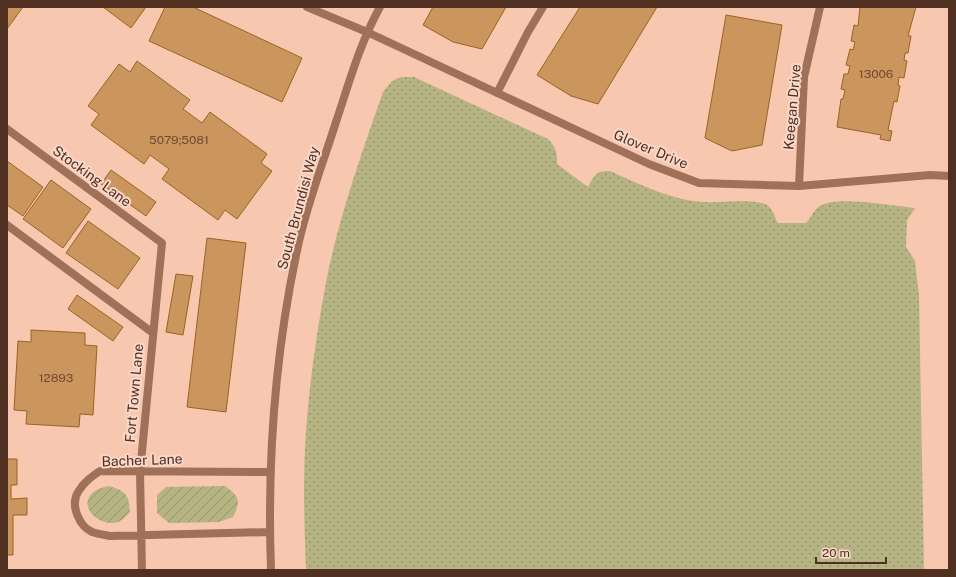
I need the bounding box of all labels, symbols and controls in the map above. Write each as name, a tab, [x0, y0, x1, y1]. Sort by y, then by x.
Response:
street label: Keegan Drive	[780, 63, 804, 151]
house number: 13006	[859, 67, 893, 81]
street label: Glover Drive	[611, 126, 691, 172]
house number: 5079;5081	[149, 133, 209, 147]
street label: Stocking Lane	[50, 142, 134, 210]
street label: South Brundisi Way	[274, 144, 322, 271]
street label: Fort Town Lane	[122, 343, 146, 443]
house number: 12893	[39, 371, 73, 385]
street label: Bacher Lane	[101, 451, 183, 469]
scale bar	[816, 539, 886, 565]
text: 20 m	[822, 546, 850, 560]

